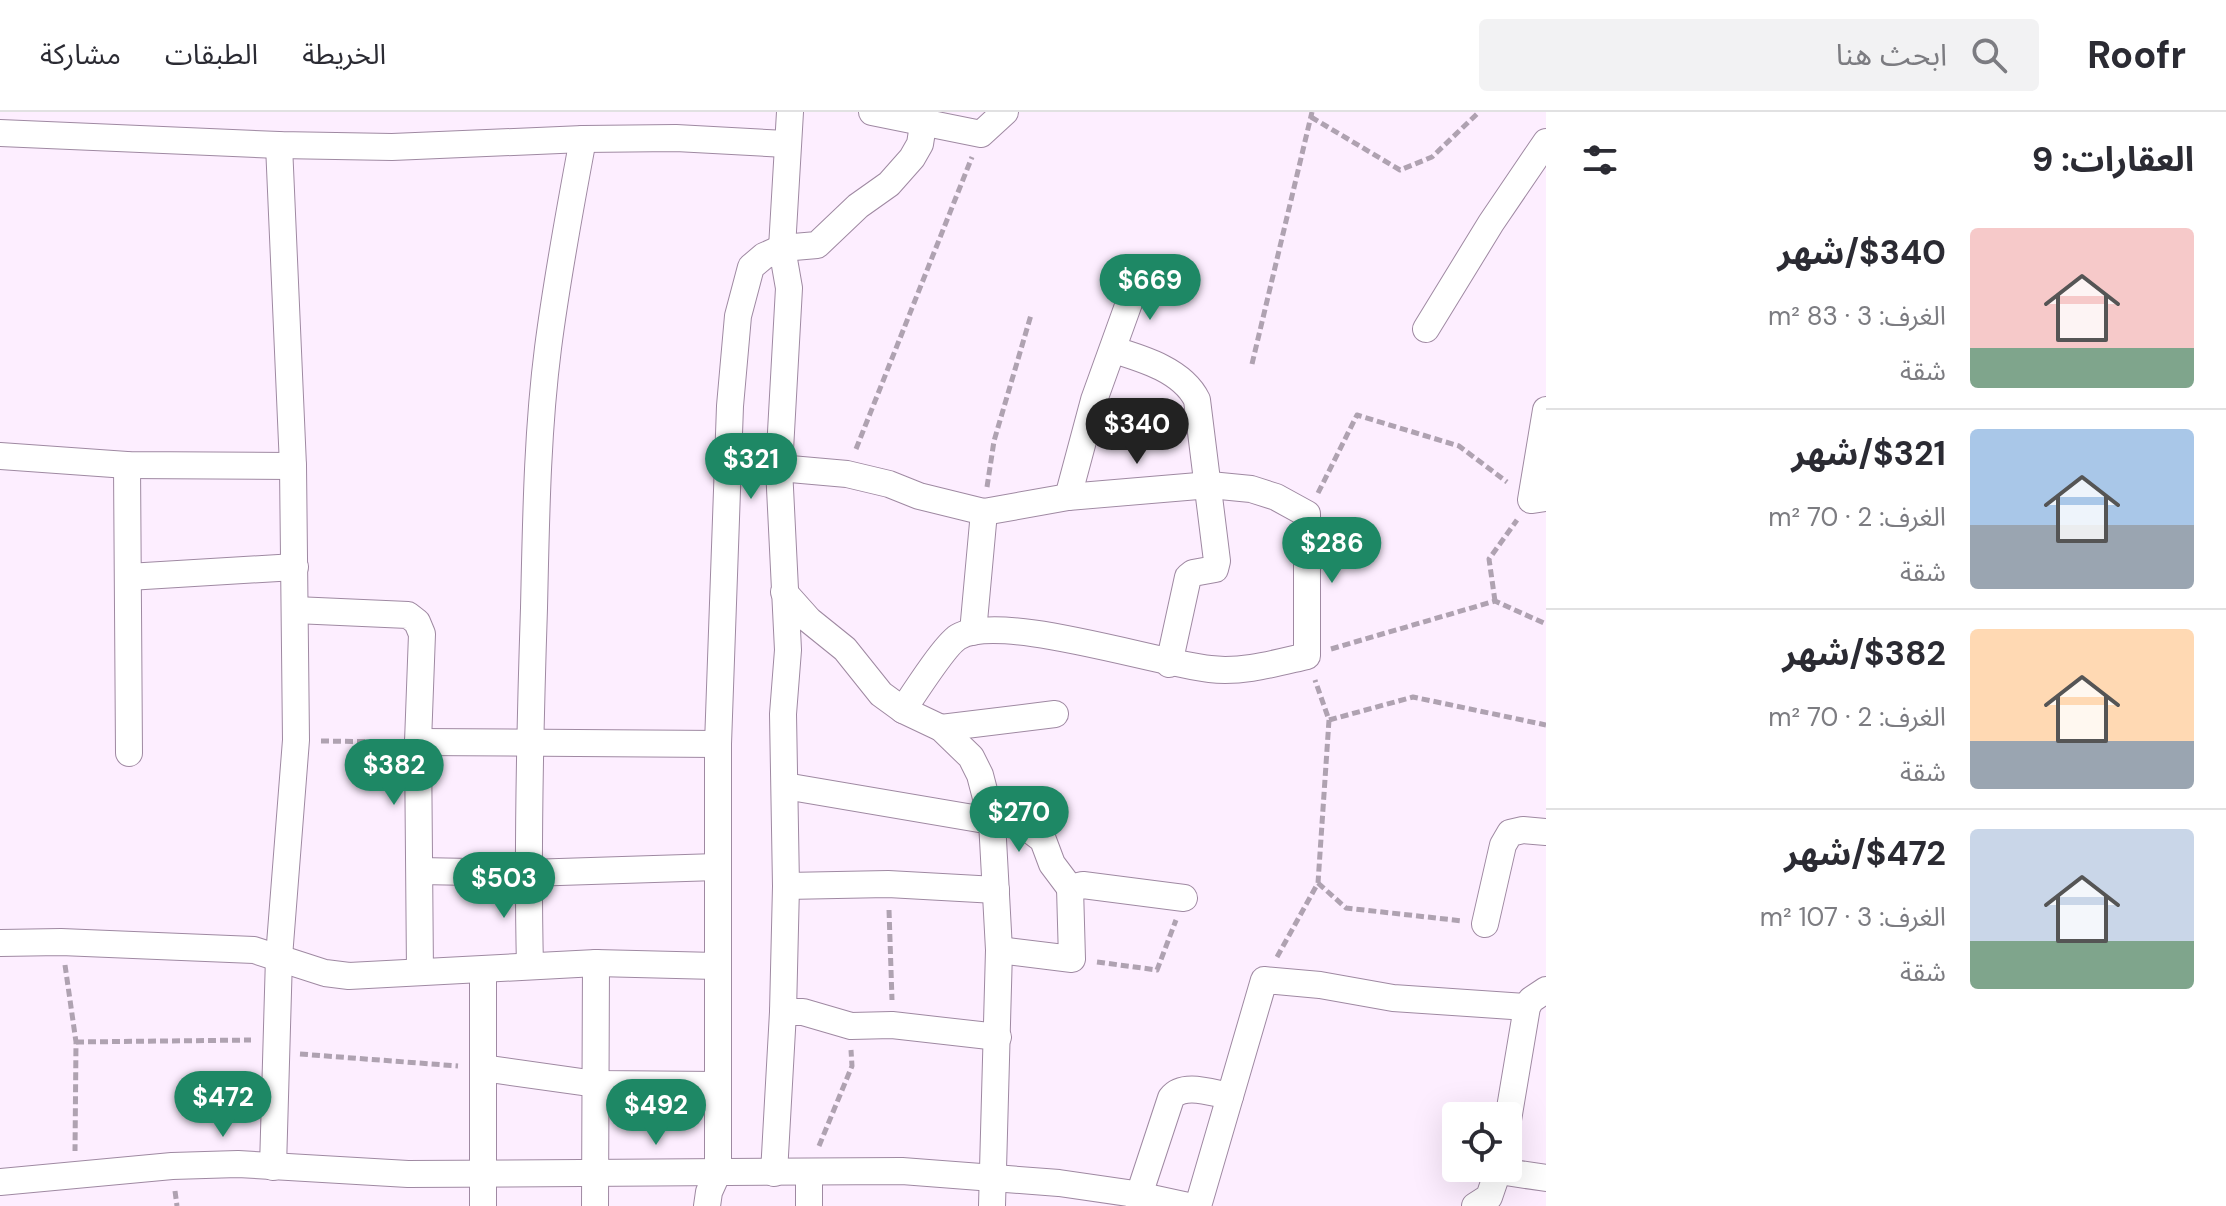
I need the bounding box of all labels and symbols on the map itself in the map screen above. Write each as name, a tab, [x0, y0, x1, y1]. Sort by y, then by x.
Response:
pin: $669	[1103, 254, 1197, 322]
pin: $340	[1090, 398, 1184, 466]
pin: $321	[704, 433, 798, 501]
pin: $286	[1285, 517, 1379, 585]
pin: $382	[347, 739, 441, 807]
pin: $270	[972, 786, 1066, 854]
pin: $503	[457, 852, 551, 920]
pin: $472	[176, 1071, 270, 1139]
pin: $492	[609, 1079, 703, 1147]

